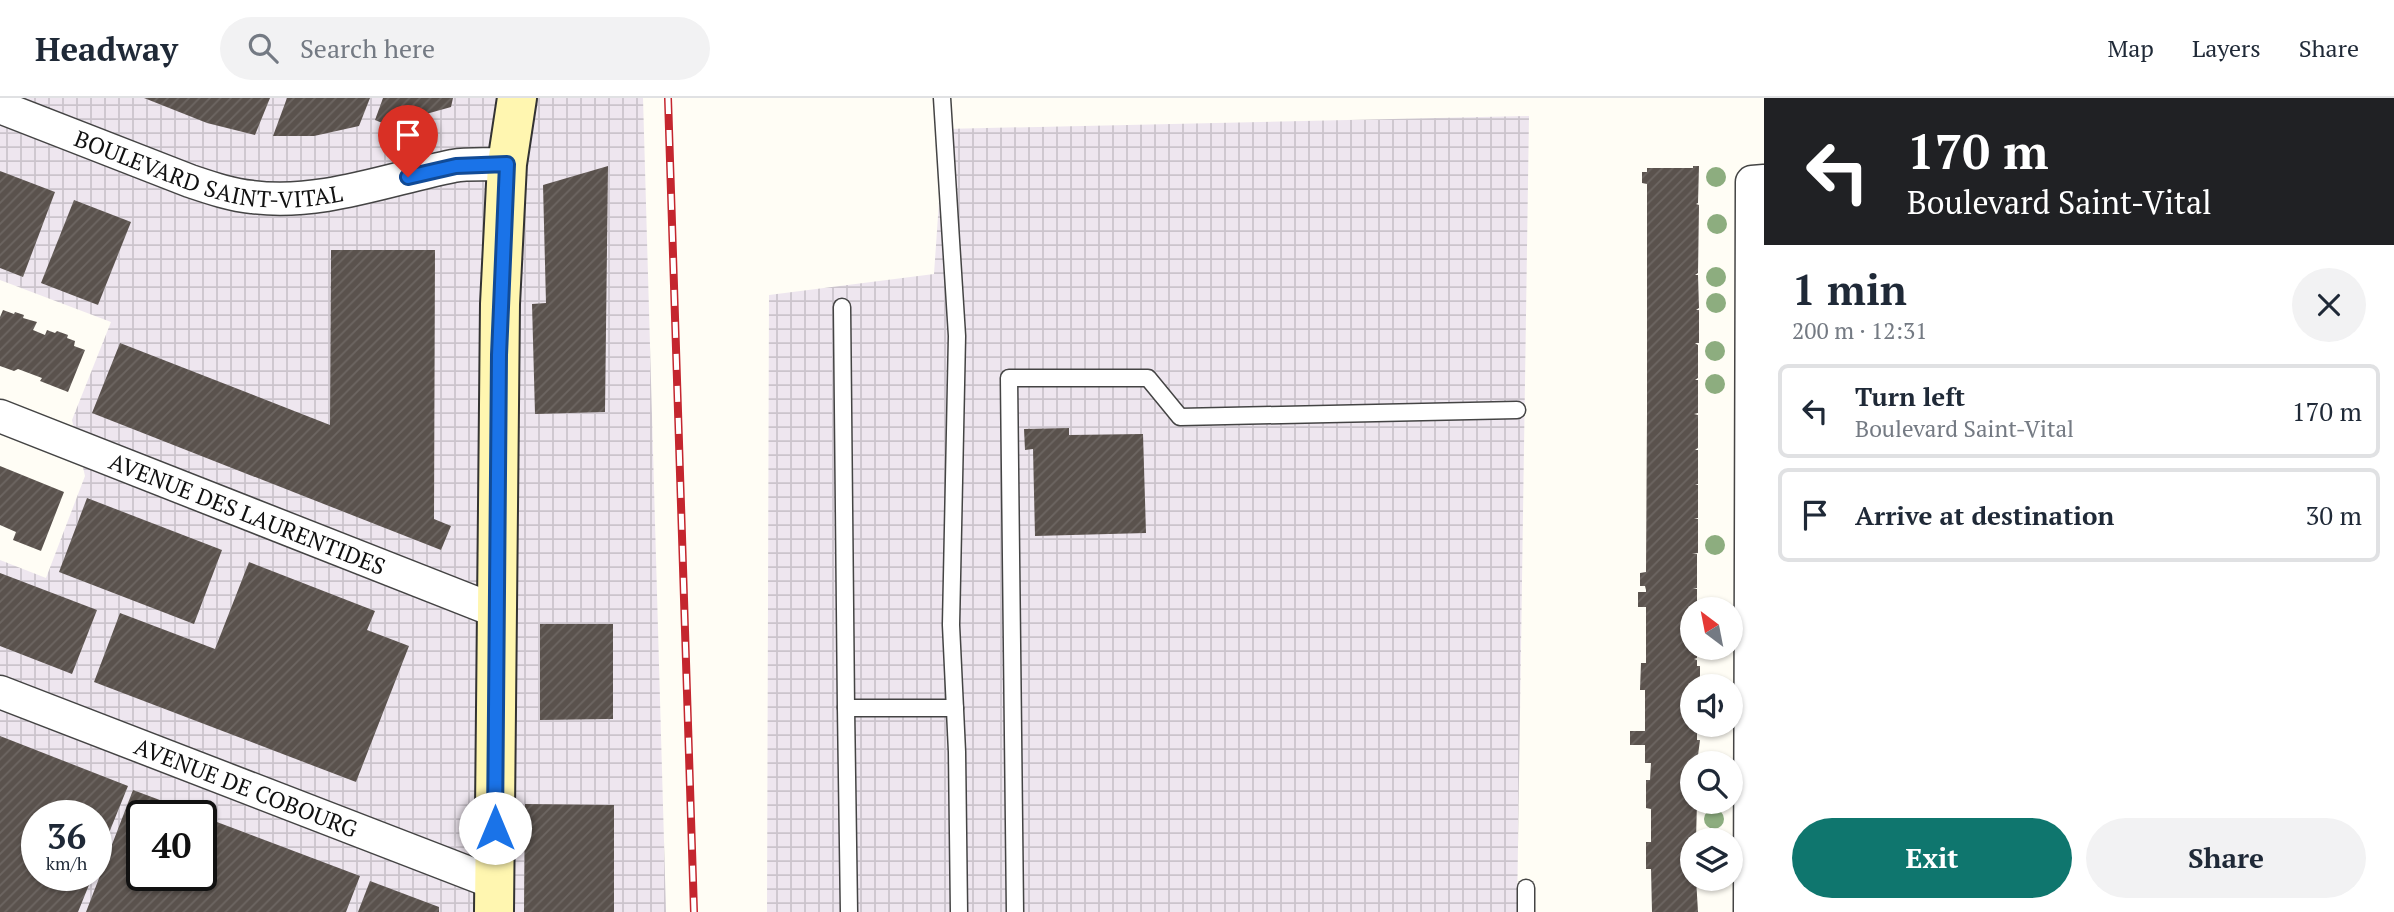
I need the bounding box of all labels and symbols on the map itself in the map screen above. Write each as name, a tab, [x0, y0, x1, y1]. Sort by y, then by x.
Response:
pin	[378, 105, 438, 177]
street label: BOULEVARD SAINT-VITAL	[70, 122, 345, 214]
street label: AVENUE DES LAURENTIDES	[105, 445, 390, 582]
north arrow	[1680, 597, 1743, 660]
street label: AVENUE DE COBOURG	[130, 730, 362, 844]
position arrow	[458, 791, 532, 865]
speed limit sign: 40	[126, 800, 217, 891]

